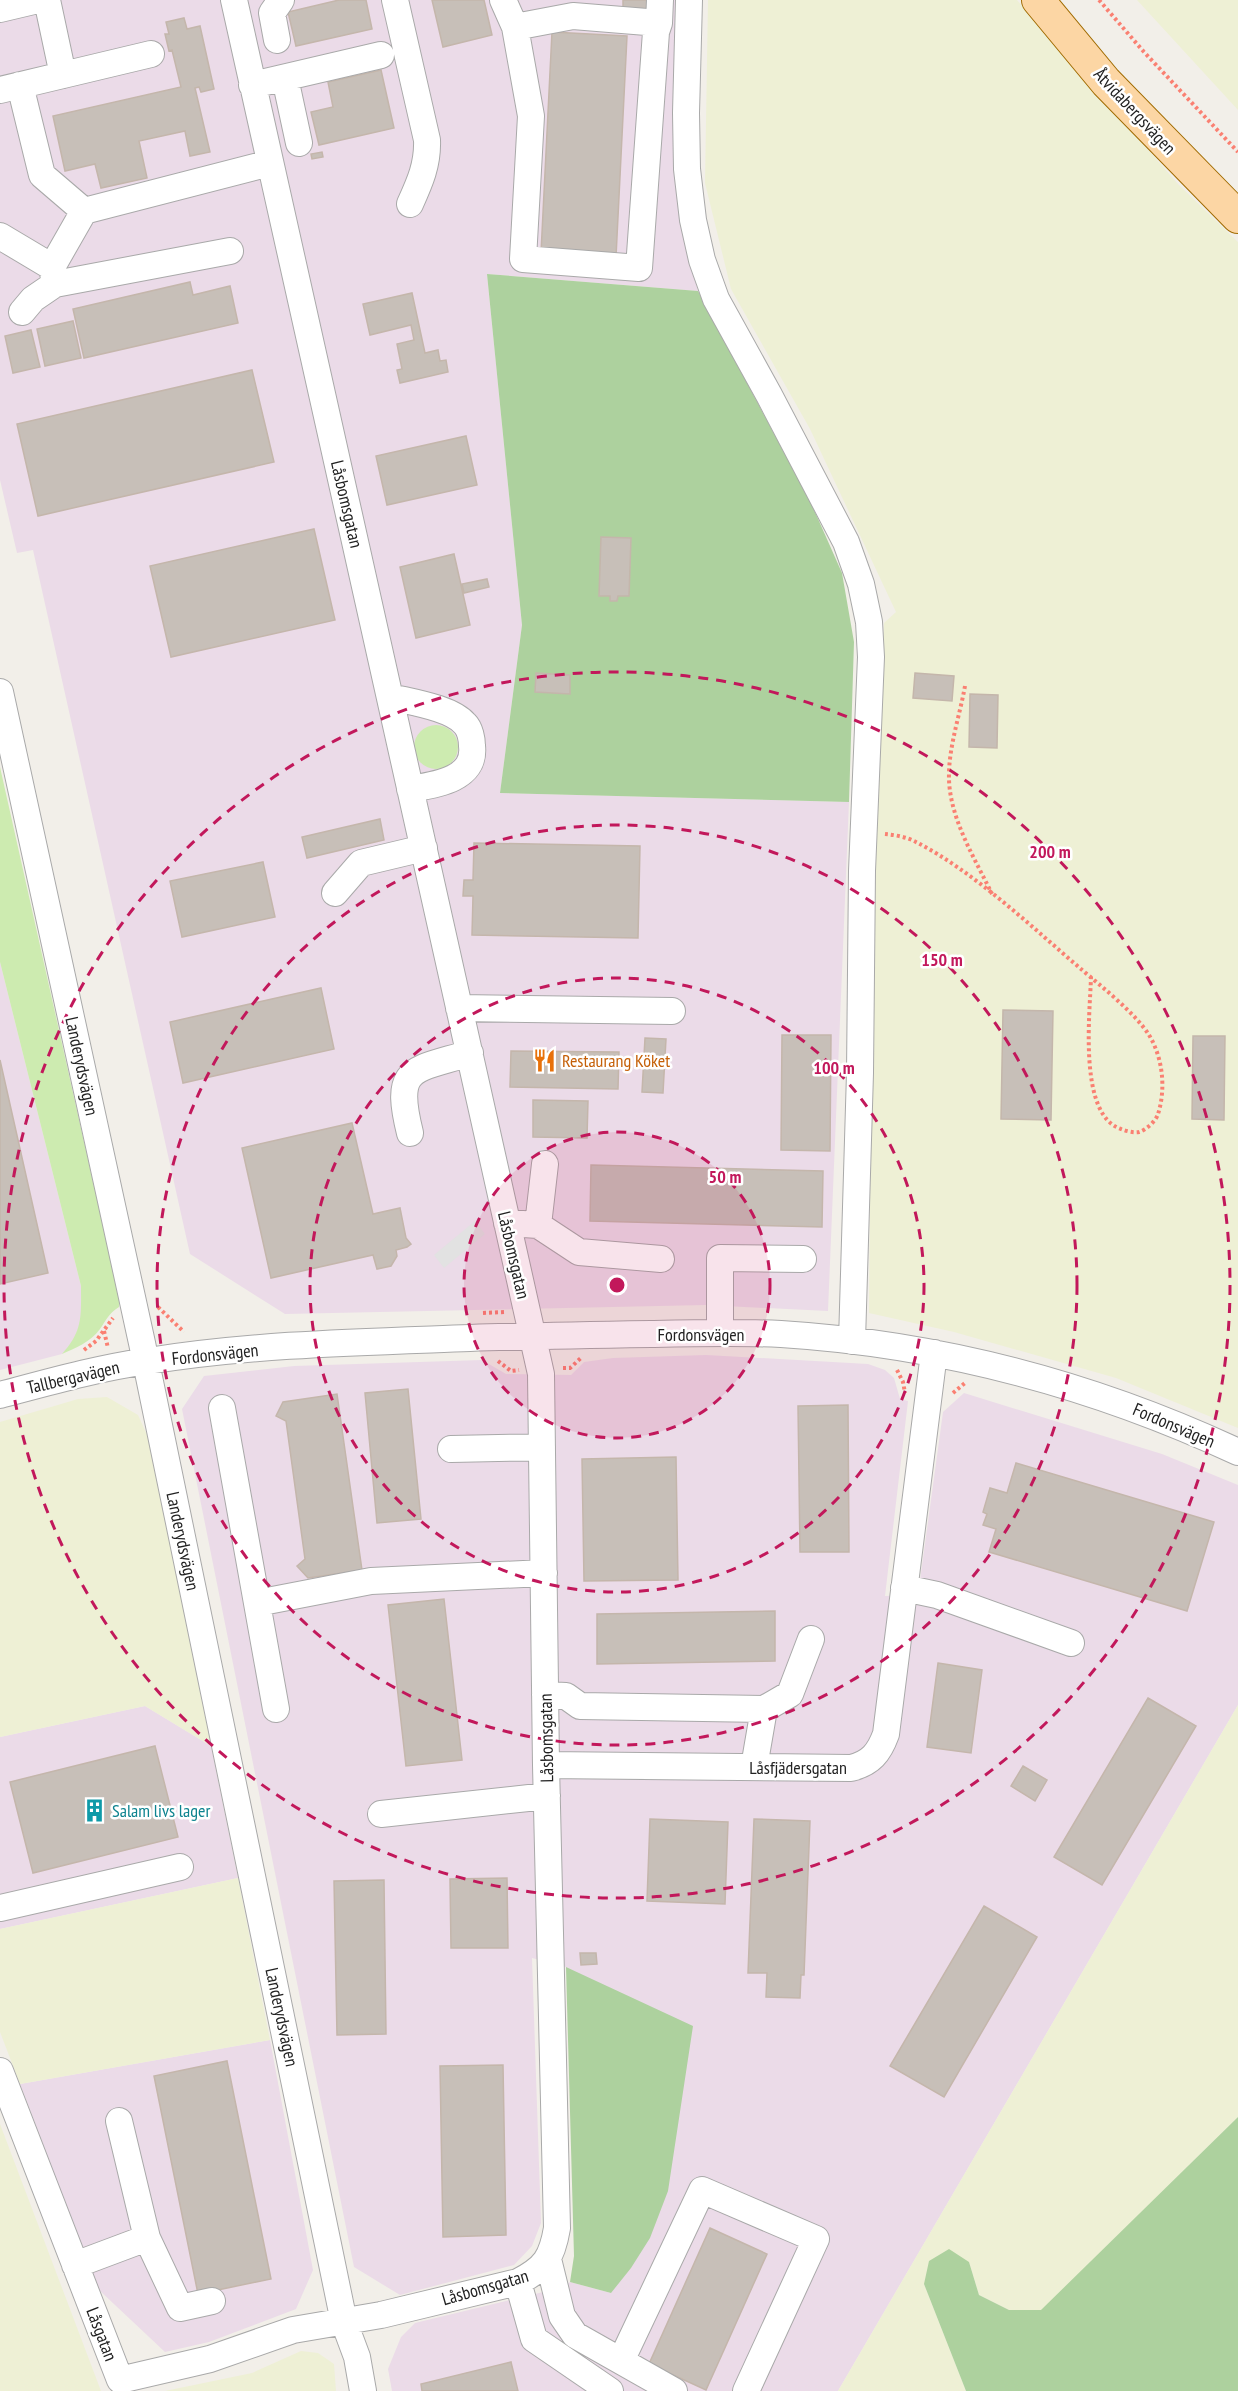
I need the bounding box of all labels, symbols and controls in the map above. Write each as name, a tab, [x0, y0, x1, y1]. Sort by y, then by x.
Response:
street label: Åtvidabergsvägen	[1089, 63, 1181, 159]
street label: Låsbomsgatan	[326, 458, 368, 550]
text: 200 m	[1029, 840, 1071, 863]
text: 150 m	[921, 948, 963, 971]
street label: Landerydsvägen	[60, 1014, 104, 1118]
restaurant icon: Restaurang Köket	[531, 1047, 557, 1073]
place label: Restaurang Köket	[562, 1049, 670, 1072]
text: 100 m	[813, 1056, 855, 1079]
text: 50 m	[709, 1165, 741, 1188]
street label: Låsbomsgatan	[493, 1209, 535, 1301]
centre of rings	[607, 1275, 627, 1295]
street label: Fordonsvägen	[658, 1323, 745, 1346]
street label: Fordonsvägen	[171, 1338, 259, 1370]
street label: Tallbergavägen	[24, 1355, 122, 1399]
street label: Fordonsvägen	[1129, 1397, 1219, 1453]
street label: Landerydsvägen	[161, 1489, 205, 1593]
street label: Låsbomsgatan	[534, 1693, 558, 1783]
street label: Låsfjädersgatan	[749, 1756, 847, 1779]
building icon: Salam livs lager	[81, 1797, 107, 1823]
place label: Salam livs lager	[112, 1799, 210, 1822]
street label: Landerydsvägen	[260, 1965, 304, 2069]
street label: Låsbomsgatan	[439, 2264, 531, 2310]
street label: Låsgatan	[81, 2304, 123, 2364]

